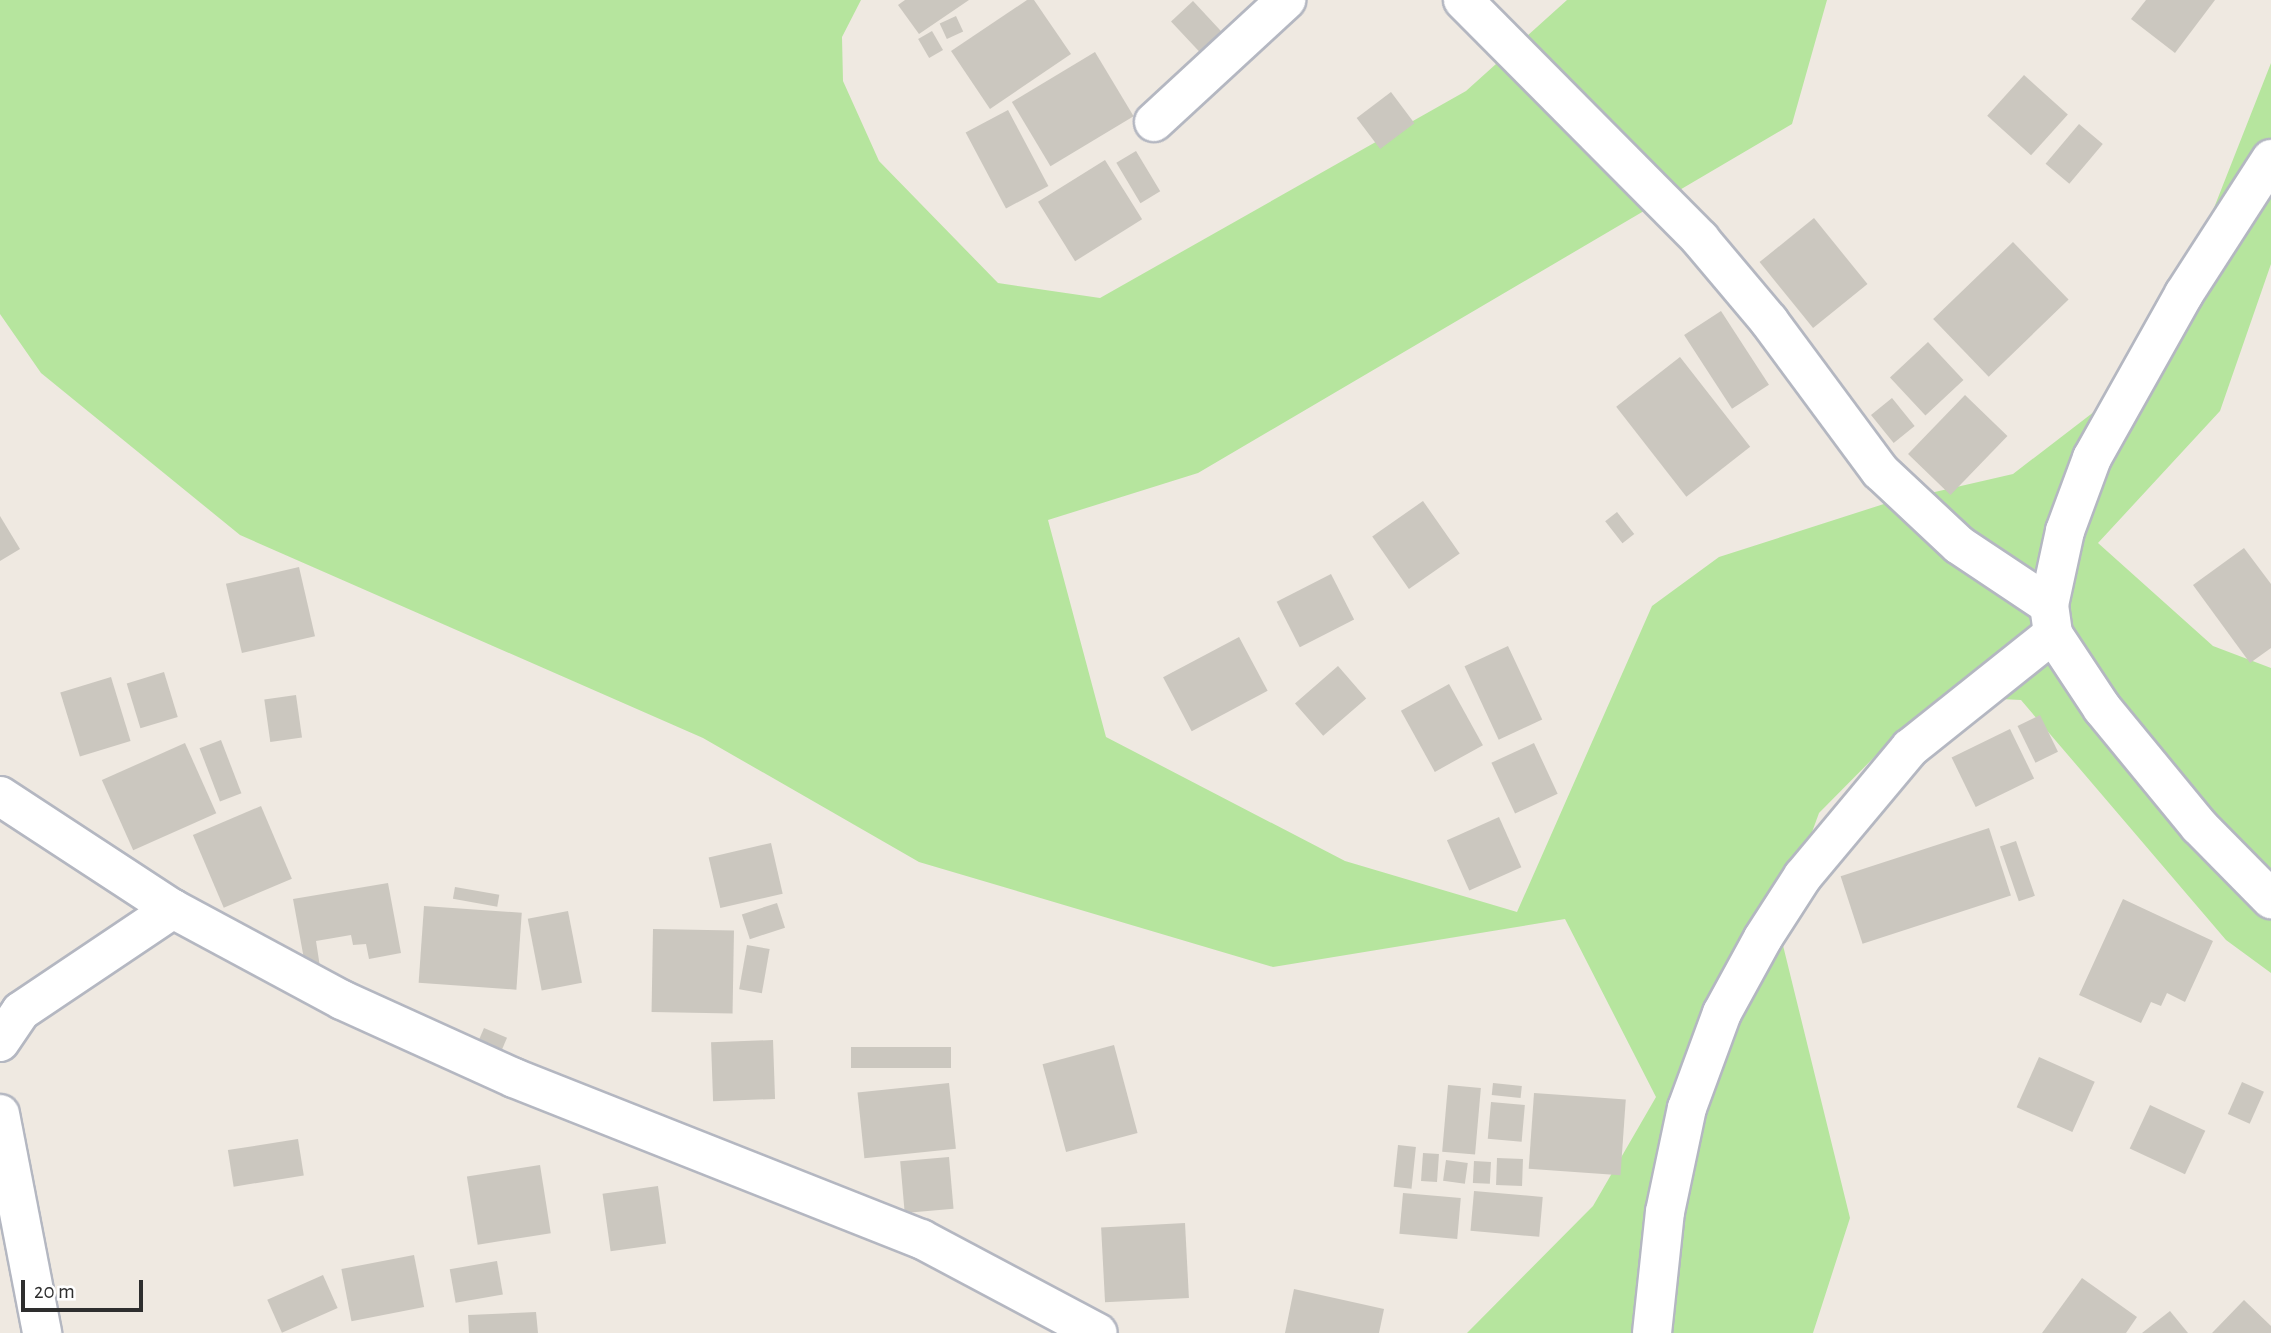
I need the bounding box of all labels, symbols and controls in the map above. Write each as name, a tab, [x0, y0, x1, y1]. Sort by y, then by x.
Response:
scale bar	[24, 1266, 147, 1310]
text: 20 m	[34, 1281, 75, 1302]

